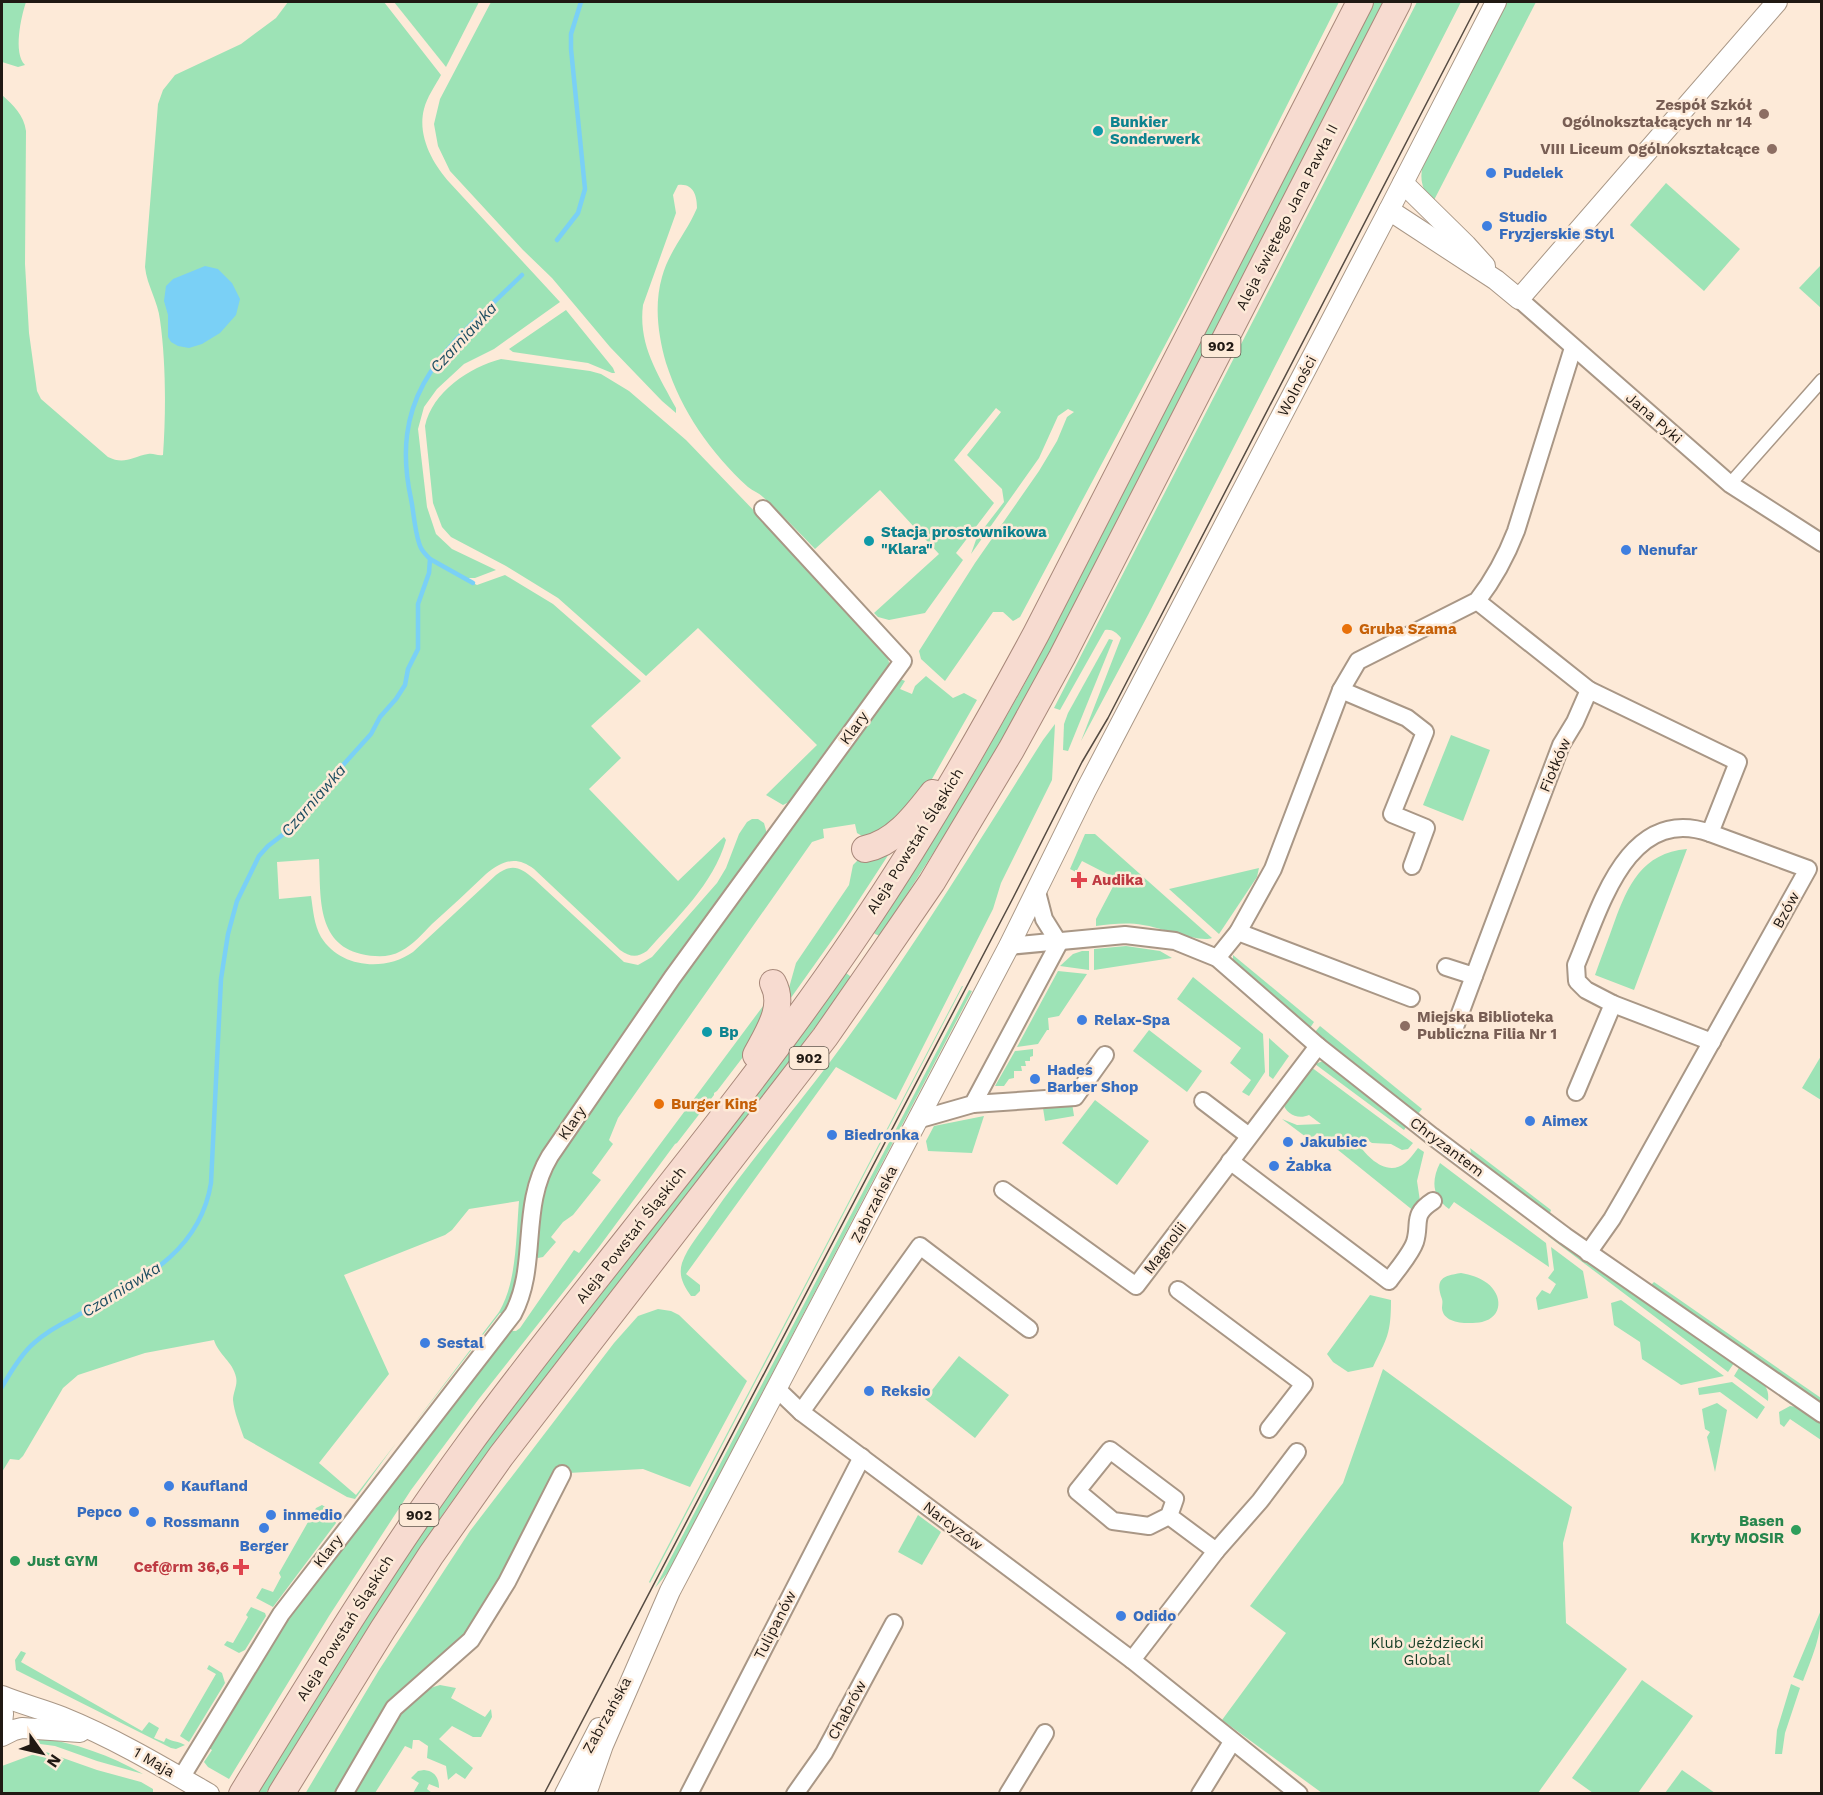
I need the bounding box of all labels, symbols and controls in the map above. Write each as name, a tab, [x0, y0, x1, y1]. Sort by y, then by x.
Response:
place label: Zespół Szkół Ogólnokształcących nr 14	[1562, 96, 1752, 131]
marker: Zespół Szkół Ogólnokształcących nr 14	[1757, 107, 1771, 121]
place label: Bunkier Sonderwerk	[1110, 113, 1201, 148]
street label: Aleja świętego Jana Pawła II	[1232, 121, 1342, 313]
marker: Bunkier Sonderwerk	[1091, 124, 1105, 138]
place label: VIII Liceum Ogólnokształcące	[1540, 140, 1760, 158]
marker: VIII Liceum Ogólnokształcące	[1765, 142, 1779, 156]
place label: Pudelek	[1503, 164, 1564, 182]
marker: Pudelek	[1484, 166, 1498, 180]
place label: Studio Fryzjerskie Styl	[1499, 208, 1614, 243]
marker: Studio Fryzjerskie Styl	[1480, 219, 1494, 233]
water label: Czarniawka	[426, 298, 501, 376]
road number: 902	[1202, 335, 1240, 357]
street label: Wolności	[1274, 353, 1320, 419]
street label: Jana Pyki	[1622, 389, 1686, 447]
place label: Stacja prostownikowa "Klara"	[881, 523, 1047, 558]
marker: Stacja prostownikowa "Klara"	[862, 534, 876, 548]
place label: Nenufar	[1638, 541, 1698, 559]
marker: Nenufar	[1619, 543, 1633, 557]
place label: Gruba Szama	[1359, 620, 1457, 638]
marker: Gruba Szama	[1340, 622, 1354, 636]
street label: Klary	[836, 708, 872, 748]
street label: Fiołków	[1536, 735, 1575, 795]
water label: Czarniawka	[277, 760, 350, 840]
street label: Aleja Powstań Śląskich	[862, 764, 967, 917]
marker: Audika	[1070, 871, 1088, 889]
place label: Audika	[1092, 871, 1143, 889]
street label: Bzów	[1769, 888, 1804, 931]
place label: Miejska Biblioteka Publiczna Filia Nr 1	[1417, 1008, 1557, 1043]
place label: Relax-Spa	[1094, 1011, 1170, 1029]
marker: Relax-Spa	[1075, 1013, 1089, 1027]
marker: Miejska Biblioteka Publiczna Filia Nr 1	[1398, 1019, 1412, 1033]
place label: Bp	[719, 1023, 739, 1041]
marker: Bp	[700, 1025, 714, 1039]
road number: 902	[790, 1047, 828, 1069]
place label: Hades Barber Shop	[1047, 1061, 1138, 1096]
marker: Hades Barber Shop	[1028, 1072, 1042, 1086]
place label: Burger King	[671, 1095, 758, 1113]
marker: Burger King	[652, 1097, 666, 1111]
street label: Klary	[554, 1103, 590, 1143]
place label: Aimex	[1542, 1112, 1588, 1130]
street label: Chryzantem	[1406, 1113, 1488, 1181]
marker: Aimex	[1523, 1114, 1537, 1128]
place label: Biedronka	[844, 1126, 920, 1144]
marker: Biedronka	[825, 1128, 839, 1142]
place label: Jakubiec	[1300, 1133, 1368, 1151]
marker: Jakubiec	[1281, 1135, 1295, 1149]
place label: Żabka	[1286, 1157, 1332, 1175]
marker: Żabka	[1267, 1159, 1281, 1173]
street label: Aleja Powstań Śląskich	[571, 1162, 690, 1307]
street label: Zabrzańska	[847, 1162, 901, 1246]
street label: Magnolii	[1140, 1219, 1190, 1277]
water label: Czarniawka	[78, 1258, 164, 1321]
place label: Sestal	[437, 1334, 484, 1352]
marker: Sestal	[418, 1336, 432, 1350]
place label: Reksio	[881, 1382, 931, 1400]
marker: Reksio	[862, 1384, 876, 1398]
place label: Kaufland	[181, 1477, 248, 1495]
marker: Kaufland	[162, 1479, 176, 1493]
street label: Narcyzów	[919, 1498, 987, 1555]
place label: Pepco	[77, 1503, 122, 1521]
road number: 902	[400, 1504, 438, 1526]
marker: Pepco	[127, 1505, 141, 1519]
place label: inmedio	[283, 1506, 342, 1524]
marker: inmedio	[264, 1508, 278, 1522]
place label: Basen Kryty MOSIR	[1690, 1512, 1785, 1547]
place label: Rossmann	[163, 1513, 240, 1531]
marker: Rossmann	[144, 1515, 158, 1529]
marker: Berger	[257, 1521, 271, 1535]
marker: Basen Kryty MOSIR	[1789, 1523, 1803, 1537]
street label: Klary	[310, 1531, 347, 1571]
place label: Berger	[240, 1537, 289, 1555]
street label: Aleja Powstań Śląskich	[292, 1551, 397, 1704]
place label: Just GYM	[27, 1552, 98, 1570]
marker: Just GYM	[8, 1554, 22, 1568]
place label: Cef@rm 36,6	[133, 1558, 229, 1576]
marker: Cef@rm 36,6	[234, 1560, 248, 1574]
street label: Tulipanów	[750, 1587, 800, 1662]
place label: Odido	[1133, 1607, 1176, 1625]
marker: Odido	[1114, 1609, 1128, 1623]
park label: Klub Jeżdziecki Global	[1370, 1634, 1484, 1669]
street label: Zabrzańska	[579, 1673, 635, 1756]
street label: Chabrów	[824, 1677, 870, 1743]
north arrow	[12, 1723, 72, 1783]
street label: 1 Maja	[130, 1743, 178, 1781]
text: N	[43, 1751, 65, 1771]

